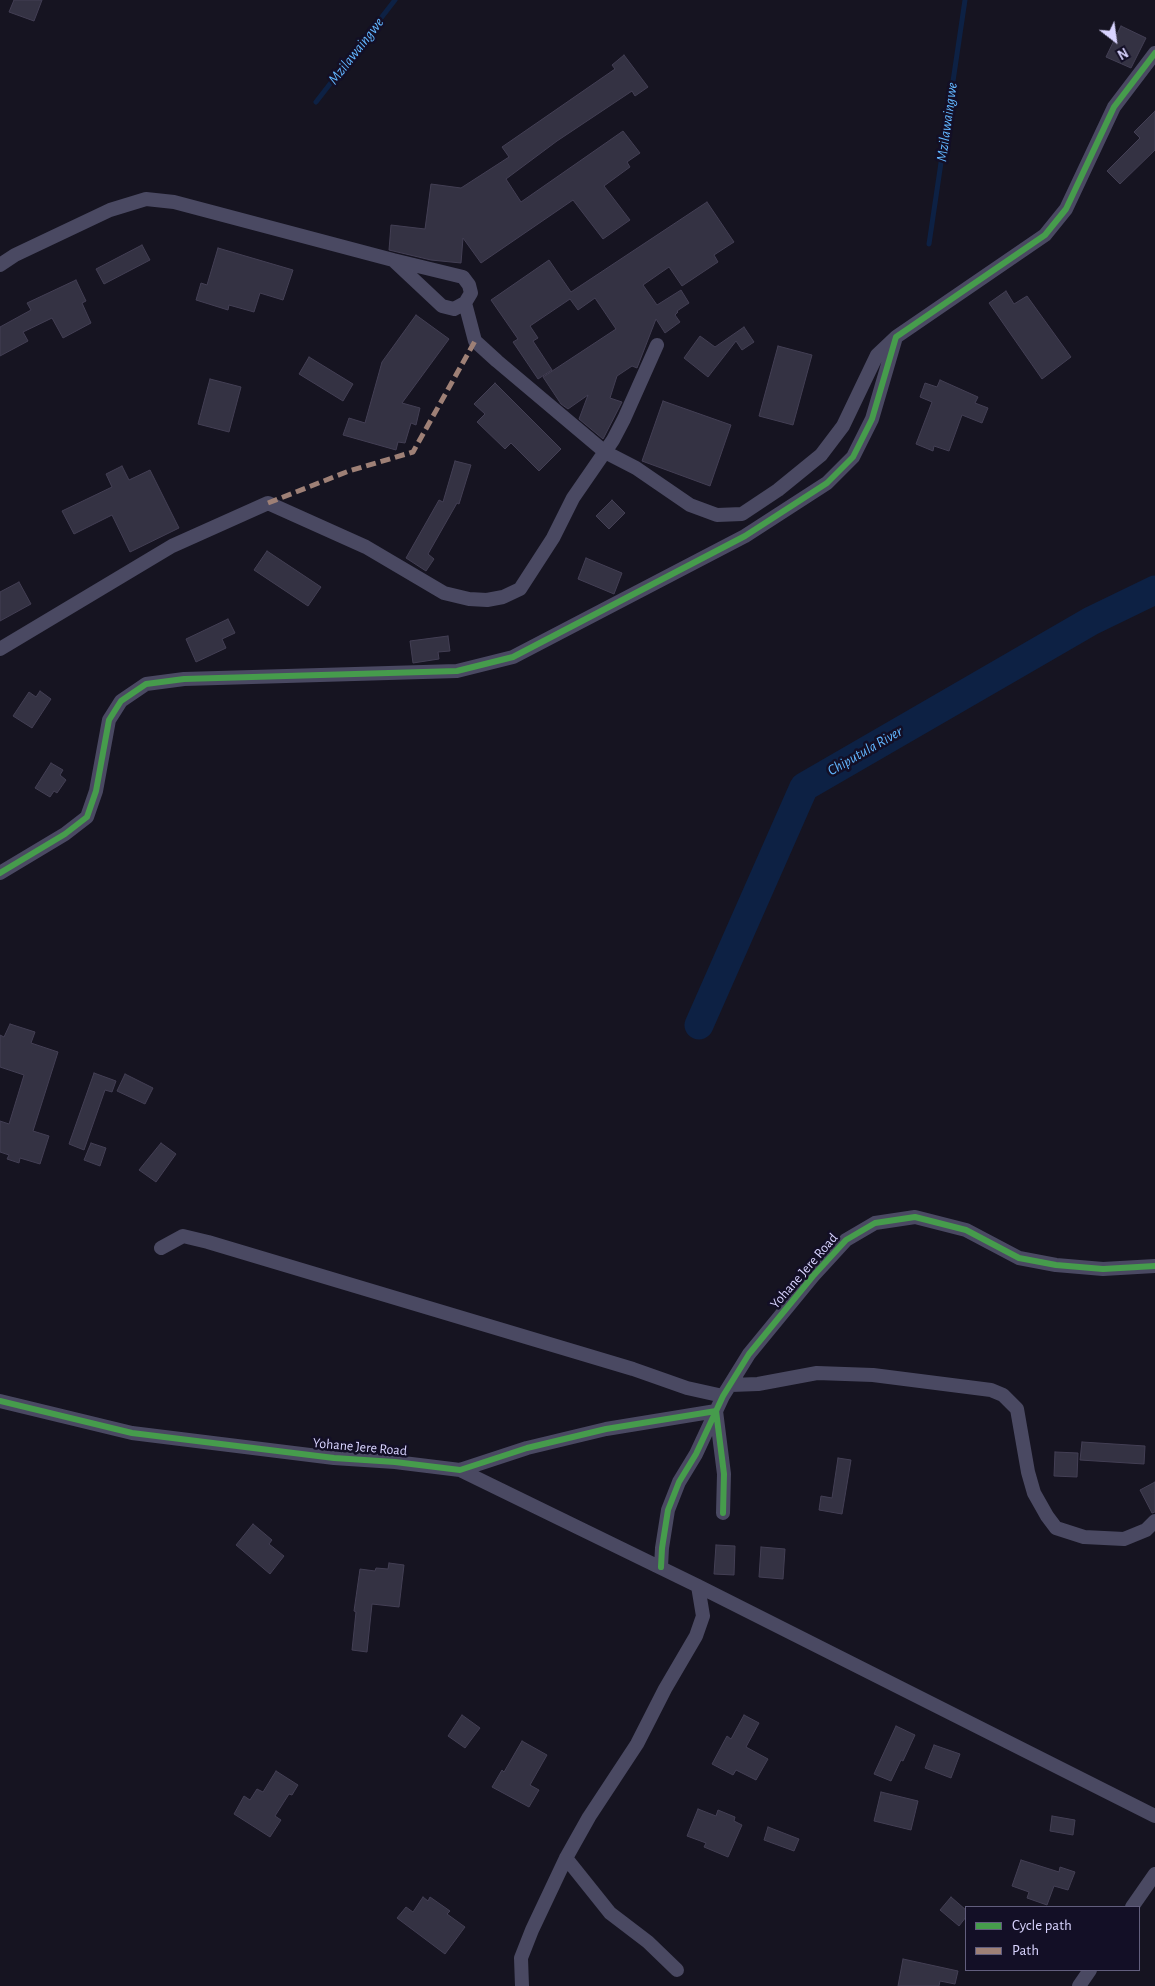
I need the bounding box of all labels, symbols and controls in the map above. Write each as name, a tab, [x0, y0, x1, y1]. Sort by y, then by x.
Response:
water label: Mzilawaingwe	[324, 14, 388, 88]
north arrow	[1090, 15, 1140, 65]
text: N	[1115, 44, 1130, 61]
water label: Mzilawaingwe	[933, 81, 961, 163]
water label: Chiputula River	[824, 722, 906, 780]
street label: Yohane Jere Road	[767, 1230, 841, 1312]
street label: Yohane Jere Road	[312, 1435, 408, 1459]
legend	[965, 1906, 1140, 1971]
text: Cycle path	[1012, 1918, 1072, 1933]
text: Path	[1012, 1943, 1039, 1958]

